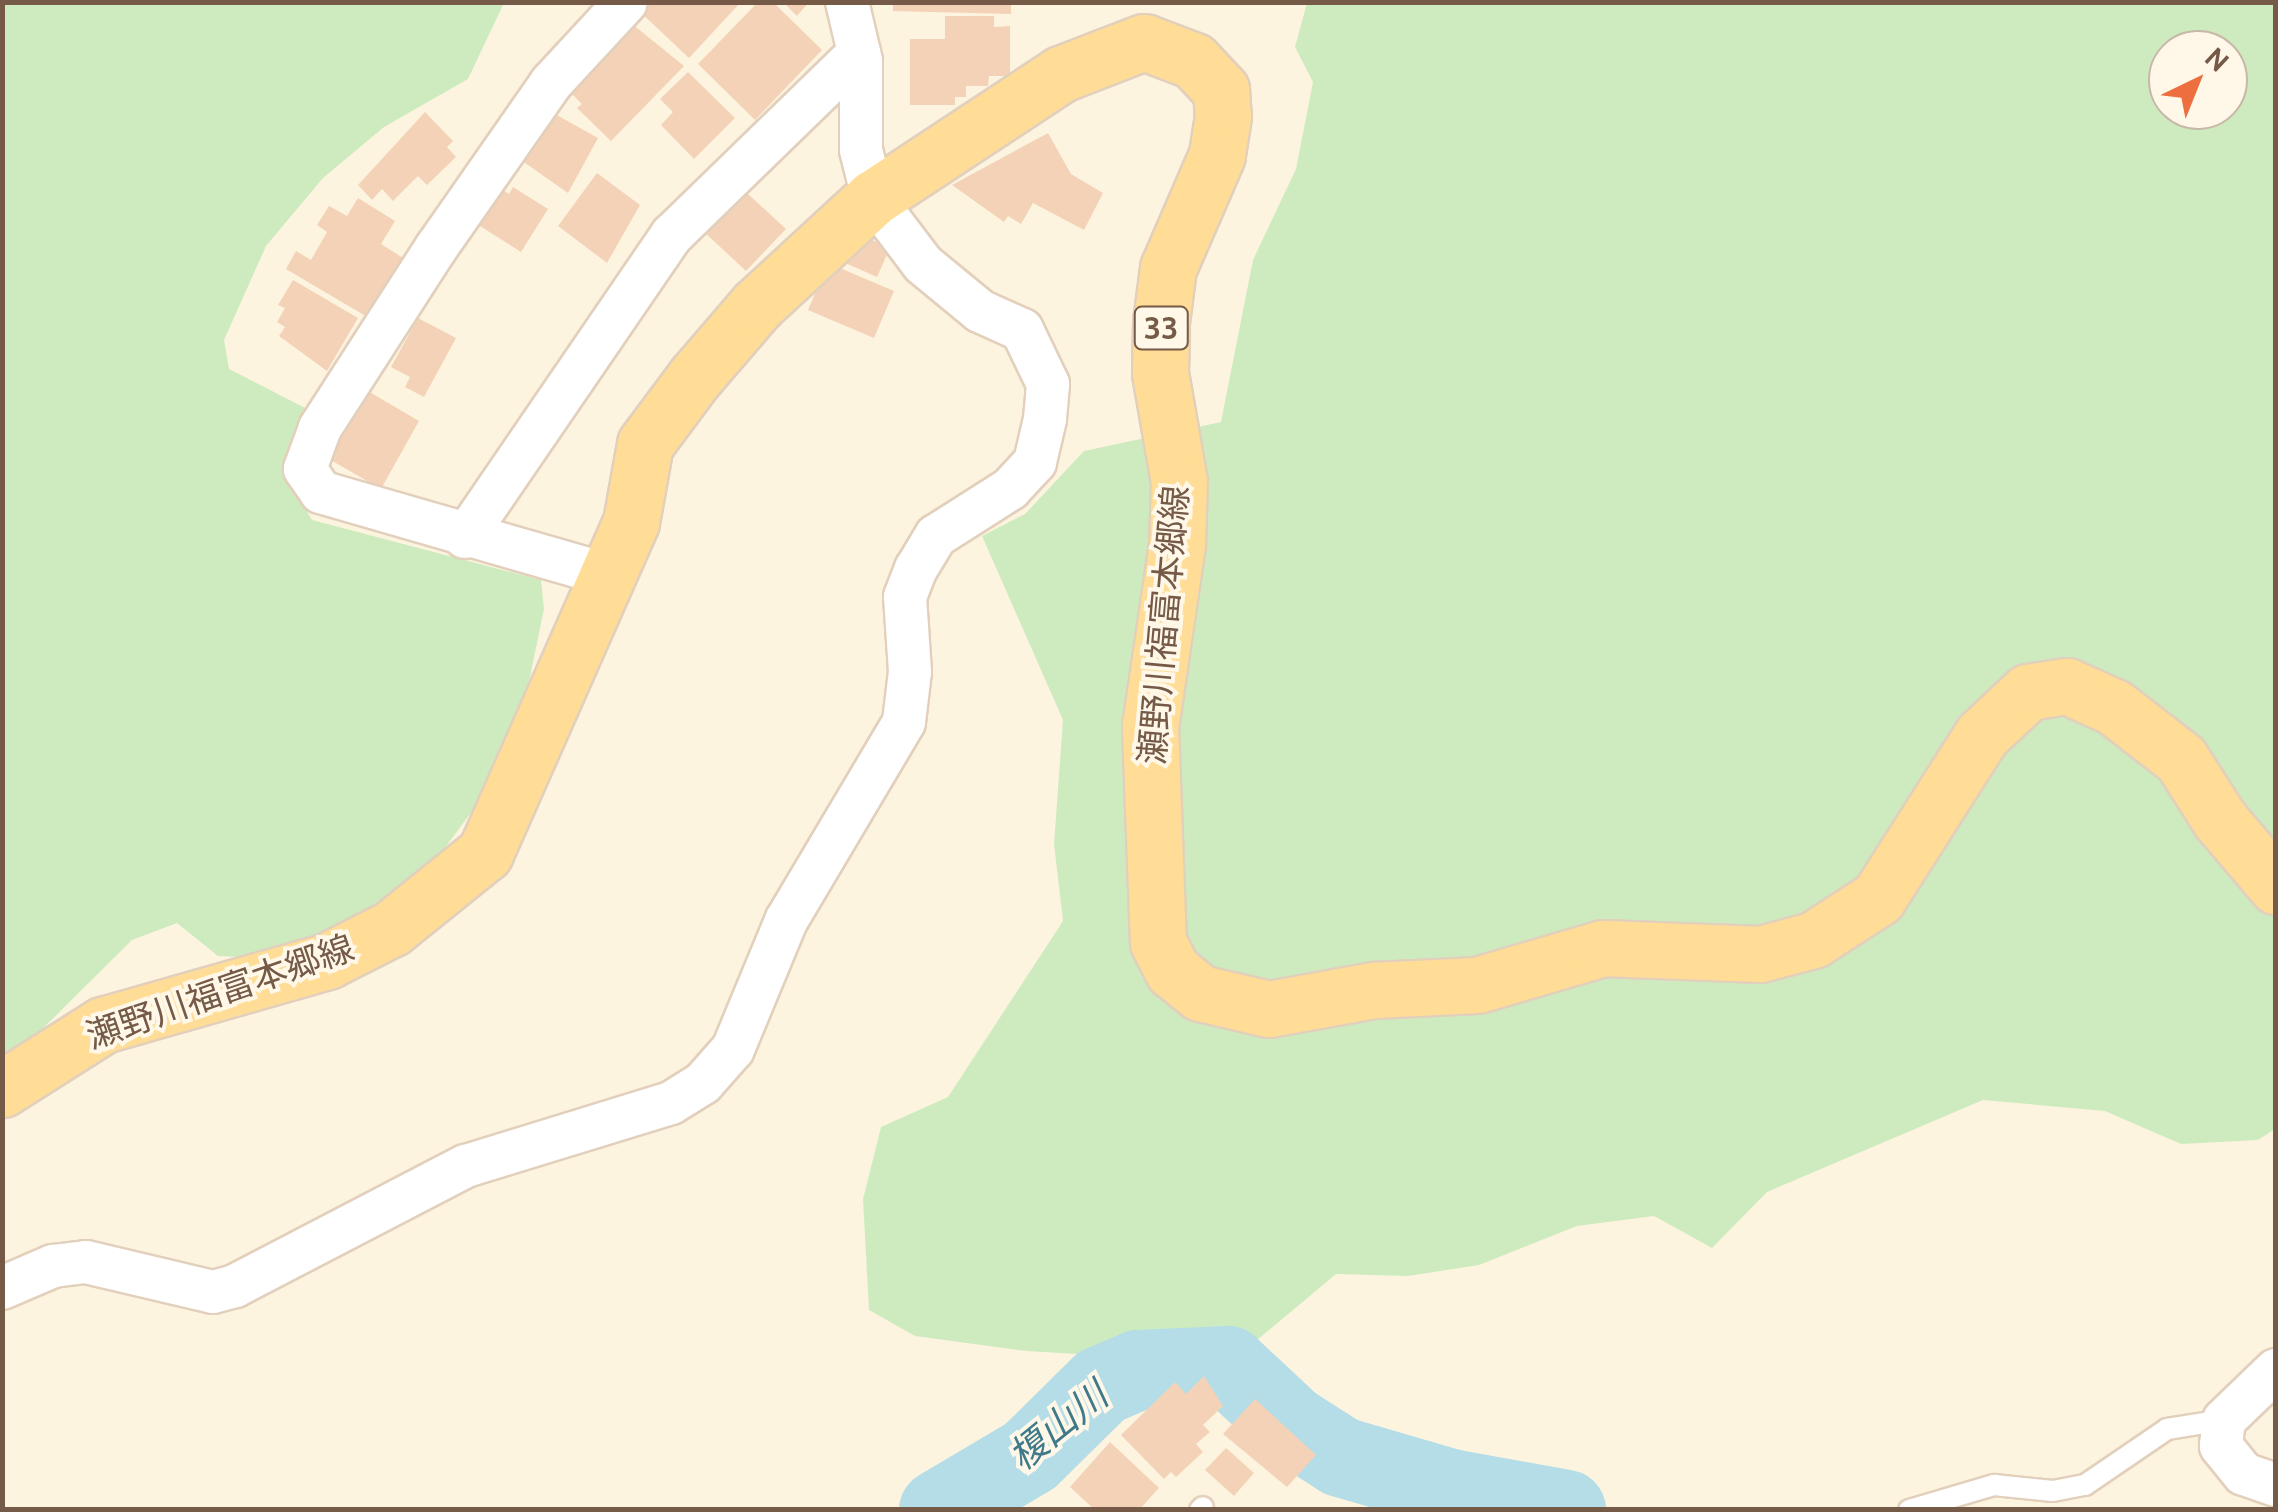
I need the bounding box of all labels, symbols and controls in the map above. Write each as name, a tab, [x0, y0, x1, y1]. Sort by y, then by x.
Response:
north arrow	[2148, 30, 2248, 130]
text: N	[2198, 40, 2236, 79]
road number: 33	[1134, 301, 1188, 355]
street label: 瀬野川福富本郷線	[1131, 484, 1197, 766]
street label: 瀬野川福富本郷線	[81, 927, 359, 1057]
water label: 榎山川	[999, 1372, 1117, 1480]

